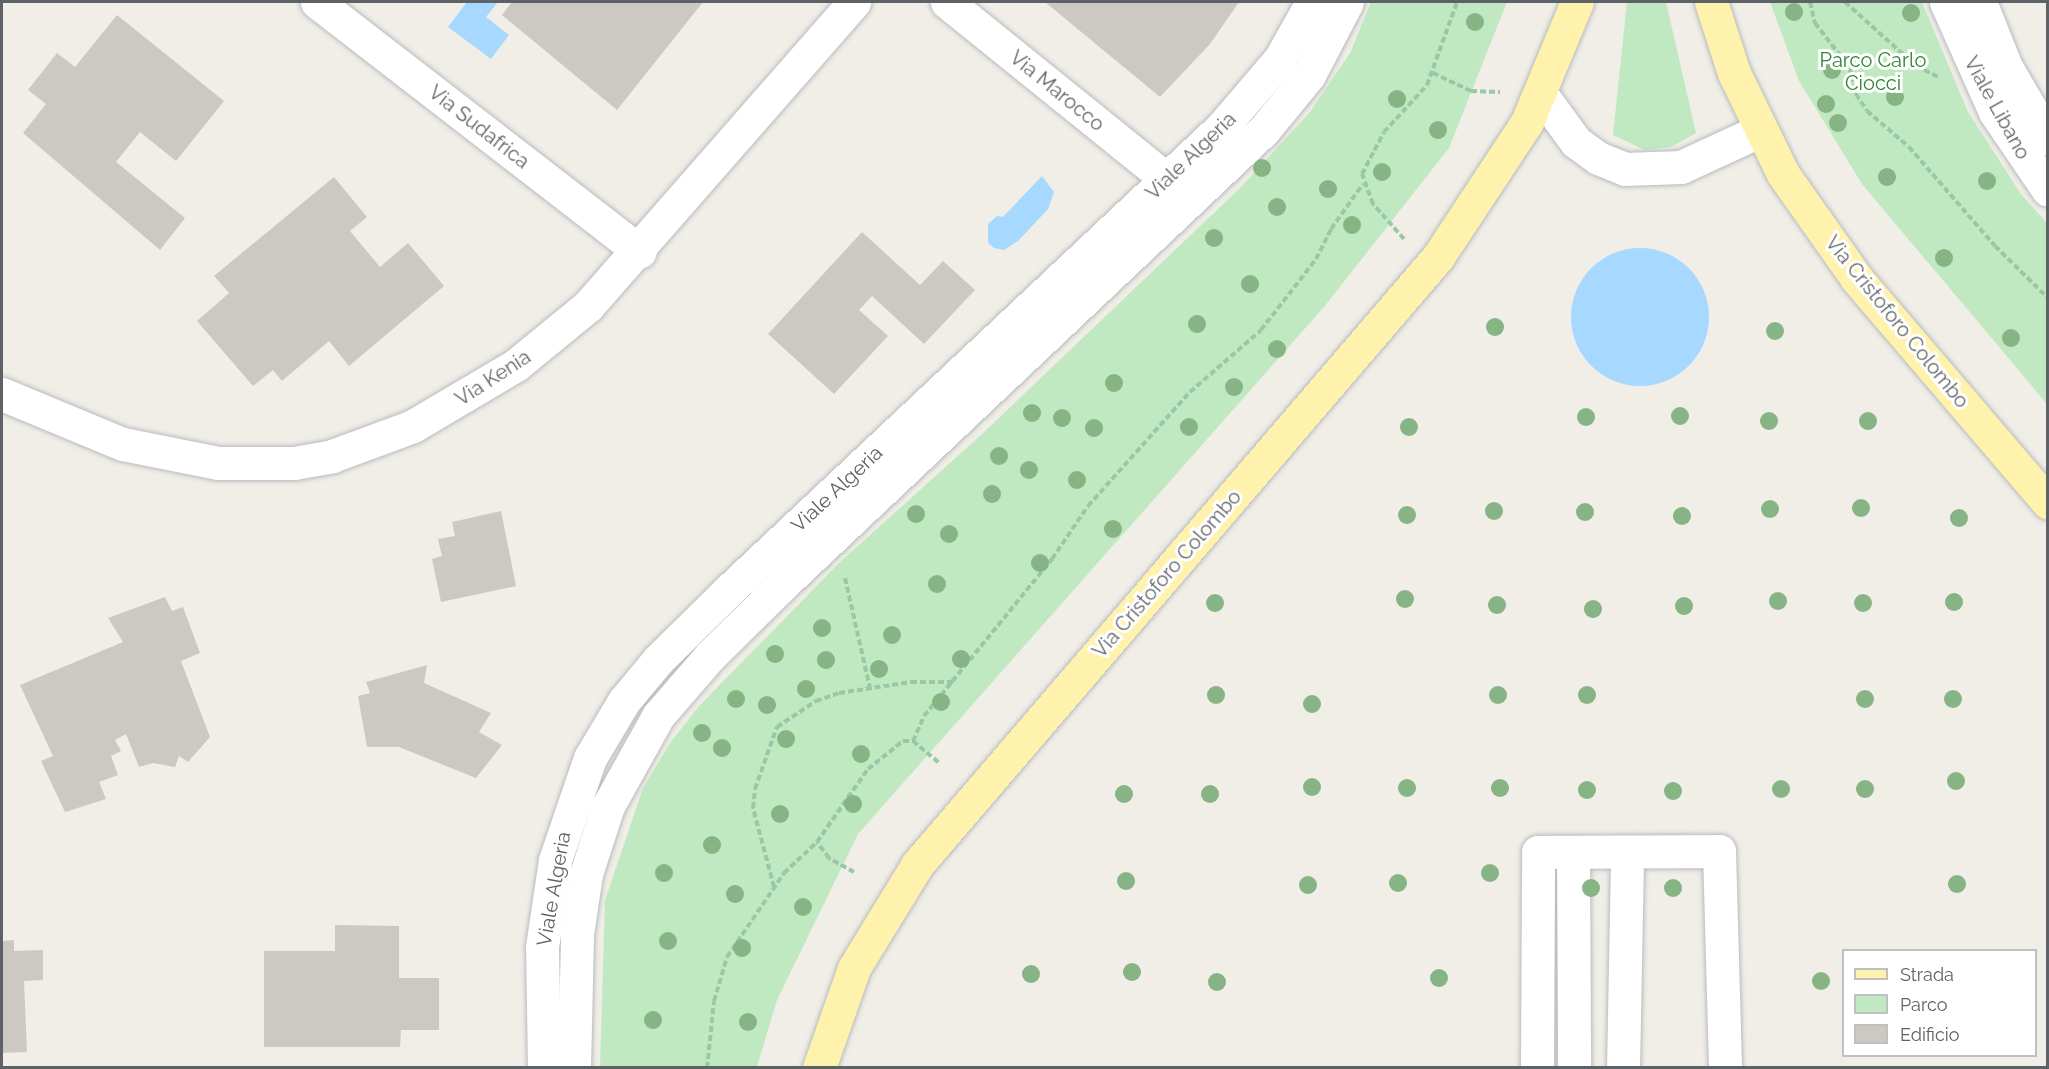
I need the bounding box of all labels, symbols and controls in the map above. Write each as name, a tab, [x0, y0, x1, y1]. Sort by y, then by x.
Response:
street label: Via Marocco	[1005, 46, 1109, 136]
park label: Parco Carlo Ciocci	[1820, 49, 1926, 96]
street label: Viale Libano	[1959, 52, 2035, 164]
street label: Via Sudafrica	[424, 80, 534, 174]
street label: Viale Algeria	[1141, 107, 1241, 205]
street label: Via Cristoforo Colombo	[1820, 231, 1974, 413]
street label: Via Kenia	[451, 345, 535, 411]
street label: Viale Algeria	[786, 441, 888, 537]
street label: Via Cristoforo Colombo	[1088, 485, 1246, 663]
street label: Viale Algeria	[532, 830, 576, 948]
legend	[1842, 949, 2037, 1057]
text: Strada	[1900, 964, 1954, 985]
text: Parco	[1900, 994, 1947, 1015]
text: Edificio	[1900, 1024, 1959, 1045]

